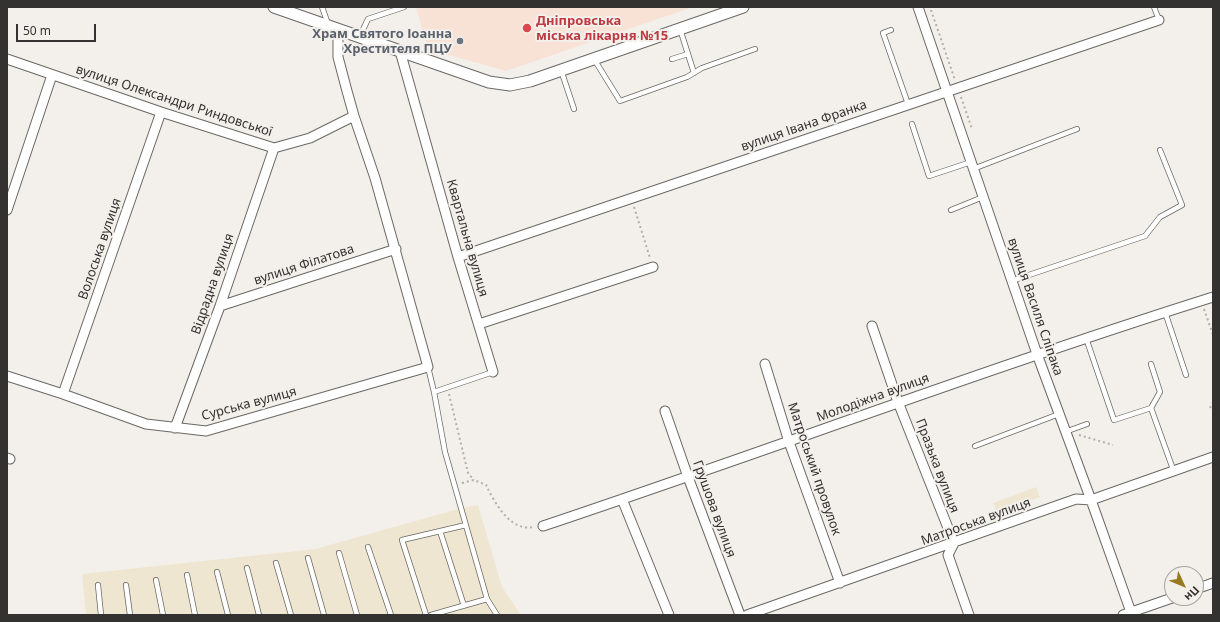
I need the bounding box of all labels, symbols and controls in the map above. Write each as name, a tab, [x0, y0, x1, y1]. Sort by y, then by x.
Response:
place label: Дніпровська міська лікарня №15	[536, 13, 668, 44]
scale bar	[18, 16, 98, 42]
text: 50 m	[23, 22, 51, 39]
marker: Дніпровська міська лікарня №15	[521, 22, 533, 34]
place label: Храм Святого Іоанна Хрестителя ПЦУ	[312, 26, 452, 57]
marker: Храм Святого Іоанна Хрестителя ПЦУ	[455, 36, 465, 46]
street label: вулиця Олександри Риндовської	[74, 62, 274, 140]
street label: вулиця Івана Франка	[739, 97, 869, 155]
street label: Квартальна вулиця	[443, 178, 491, 298]
street label: Волоська вулиця	[75, 196, 125, 302]
street label: Відрадна вулиця	[188, 232, 238, 336]
street label: вулиця Василя Сліпака	[1004, 236, 1066, 378]
street label: вулиця Філатова	[252, 241, 356, 289]
street label: Молодіжна вулиця	[815, 370, 931, 426]
street label: Сурська вулиця	[200, 384, 298, 424]
street label: Матроський провулок	[784, 401, 844, 537]
street label: Празька вулиця	[912, 417, 962, 515]
street label: Грушова вулиця	[689, 458, 739, 560]
street label: Матроська вулиця	[919, 495, 1033, 549]
north arrow	[1164, 566, 1204, 606]
text: Пн	[1181, 583, 1203, 605]

